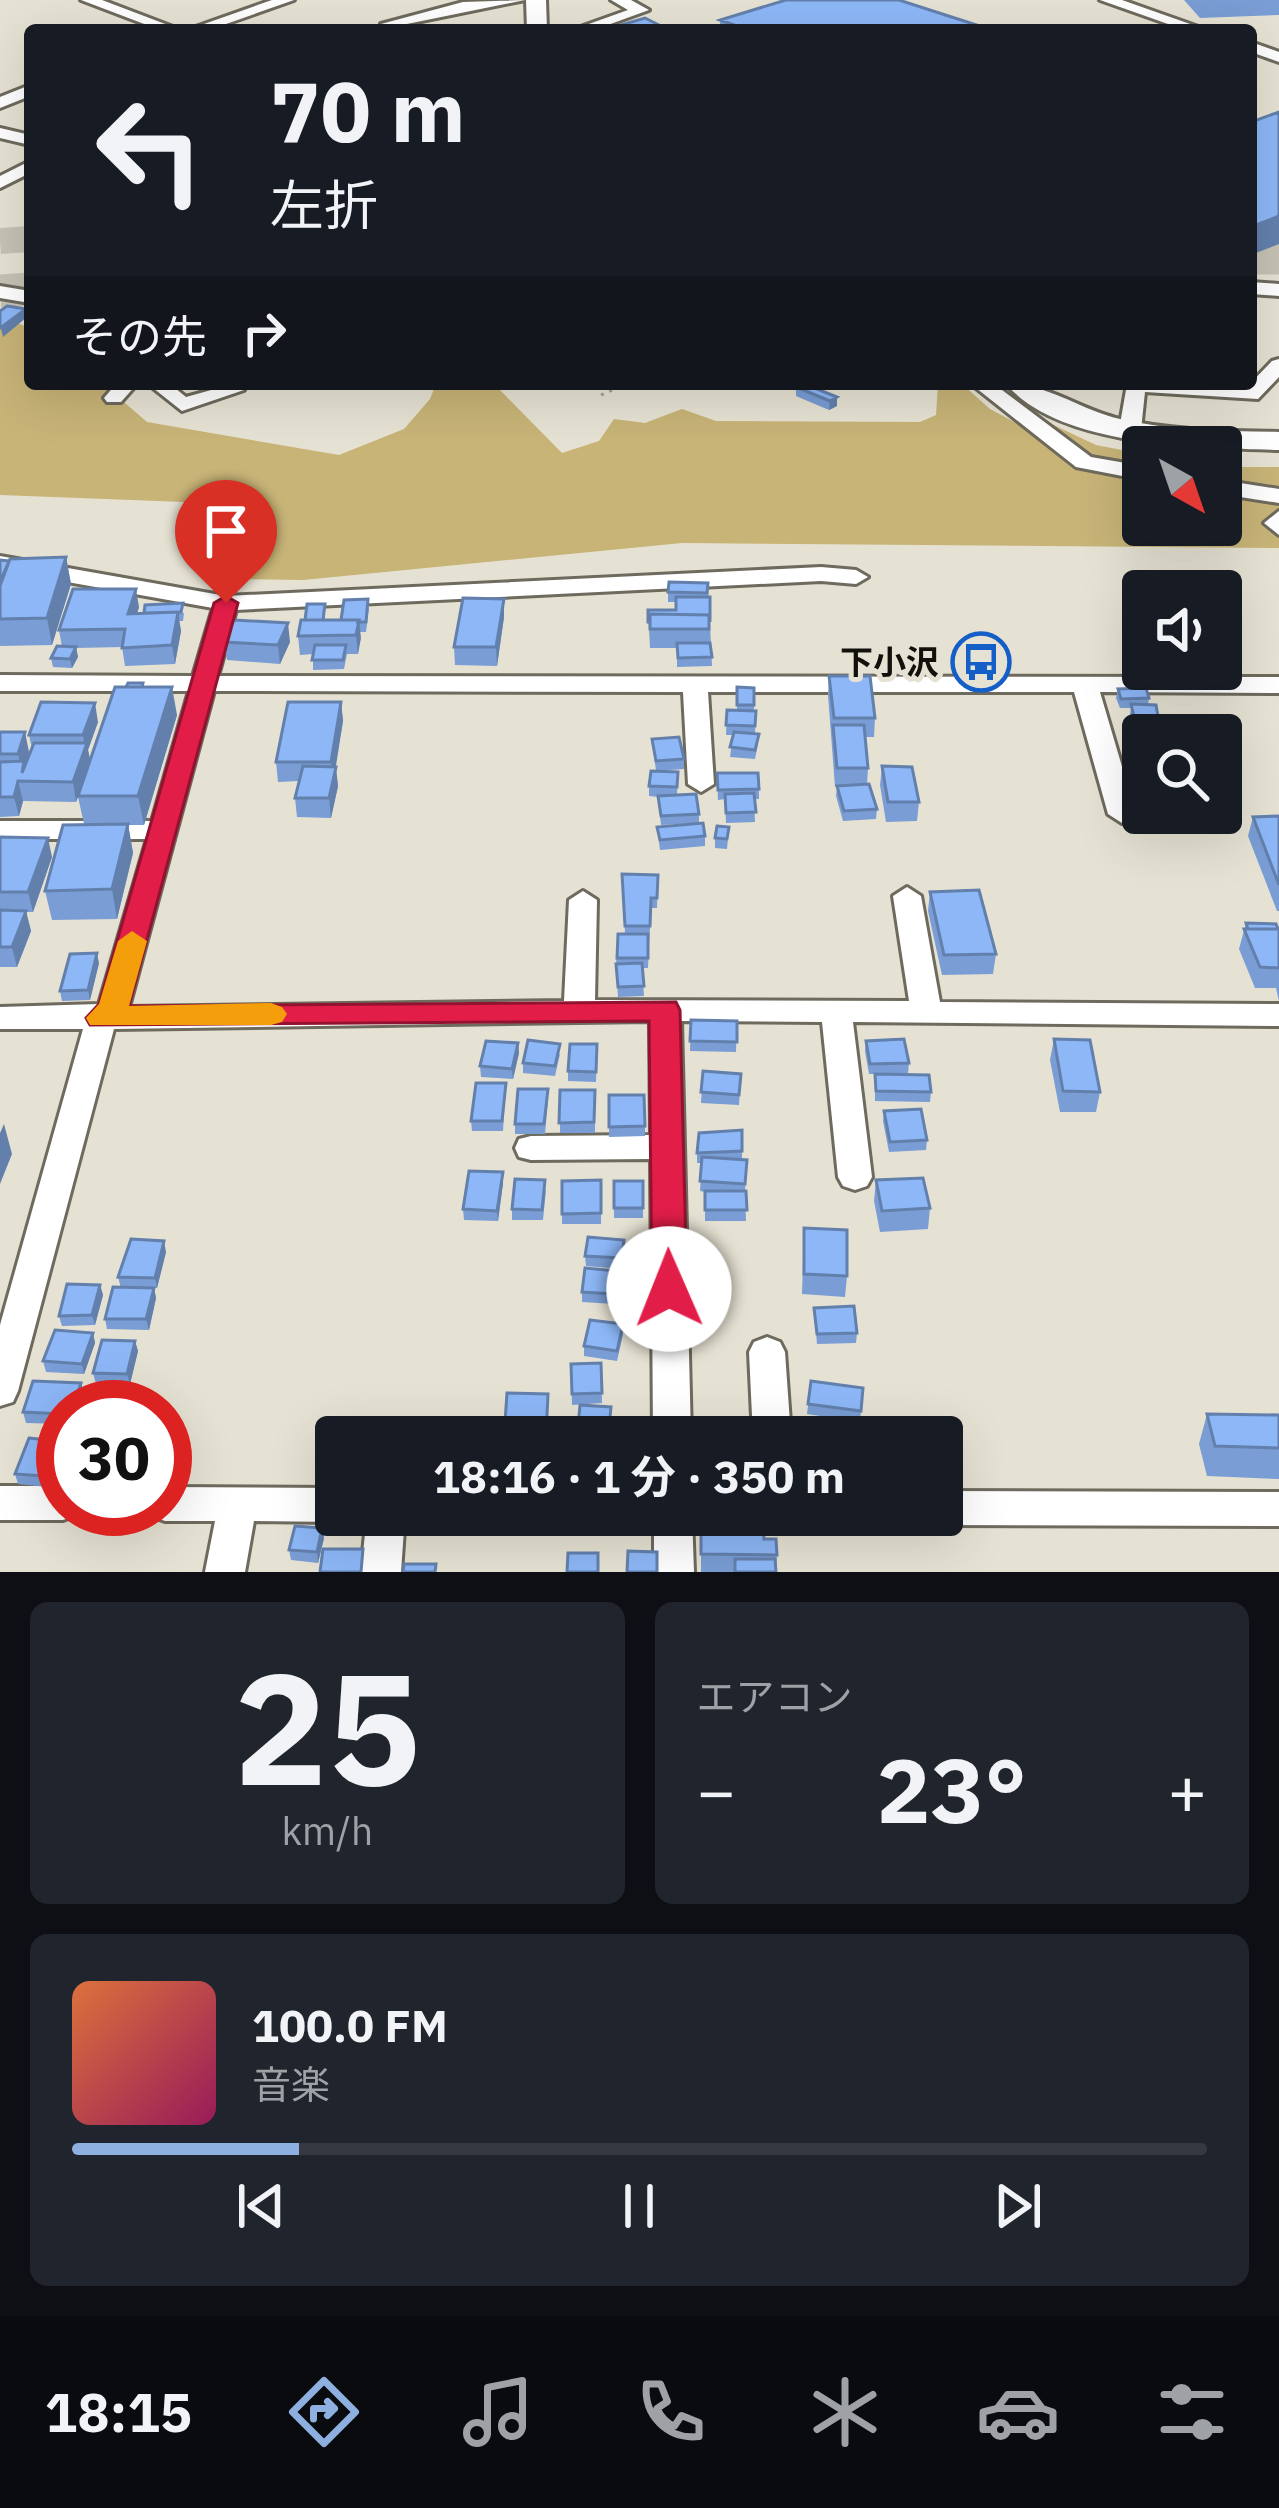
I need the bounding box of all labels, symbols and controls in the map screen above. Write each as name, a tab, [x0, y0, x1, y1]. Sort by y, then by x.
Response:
text: 70 m	[270, 56, 466, 165]
icon: left	[72, 72, 228, 228]
text: 左折	[270, 170, 378, 240]
icon: right	[231, 300, 297, 366]
text: その先	[72, 307, 207, 365]
north arrow	[1122, 426, 1242, 546]
map controls	[1122, 426, 1242, 834]
pin	[175, 480, 277, 603]
icon: arrive	[193, 498, 259, 564]
button: sound	[1122, 570, 1242, 690]
bus stop icon: 下小沢	[950, 631, 1012, 693]
place label: 下小沢	[840, 640, 939, 683]
button: search	[1122, 714, 1242, 834]
position arrow	[606, 1226, 732, 1352]
speed limit sign: 30	[36, 1380, 192, 1536]
text: 18:16 · 1 分 · 350 m	[433, 1447, 845, 1505]
text: 25	[234, 1625, 421, 1828]
text: エアコン	[697, 1671, 853, 1722]
text: 23°	[877, 1731, 1027, 1848]
text: −	[697, 1747, 736, 1833]
text: +	[1167, 1747, 1207, 1833]
text: km/h	[281, 1805, 373, 1856]
text: 100.0 FM	[252, 1996, 448, 2054]
text: 音楽	[252, 2059, 330, 2110]
icon: previous	[228, 2173, 294, 2239]
icon: pause	[606, 2173, 672, 2239]
icon: next	[985, 2173, 1051, 2239]
icon: directions	[282, 2370, 366, 2454]
icon: music	[456, 2370, 540, 2454]
icon: phone	[629, 2370, 713, 2454]
icon: climate	[803, 2370, 887, 2454]
icon: car	[976, 2370, 1060, 2454]
icon: filters	[1150, 2370, 1234, 2454]
text: 18:15	[45, 2377, 192, 2447]

